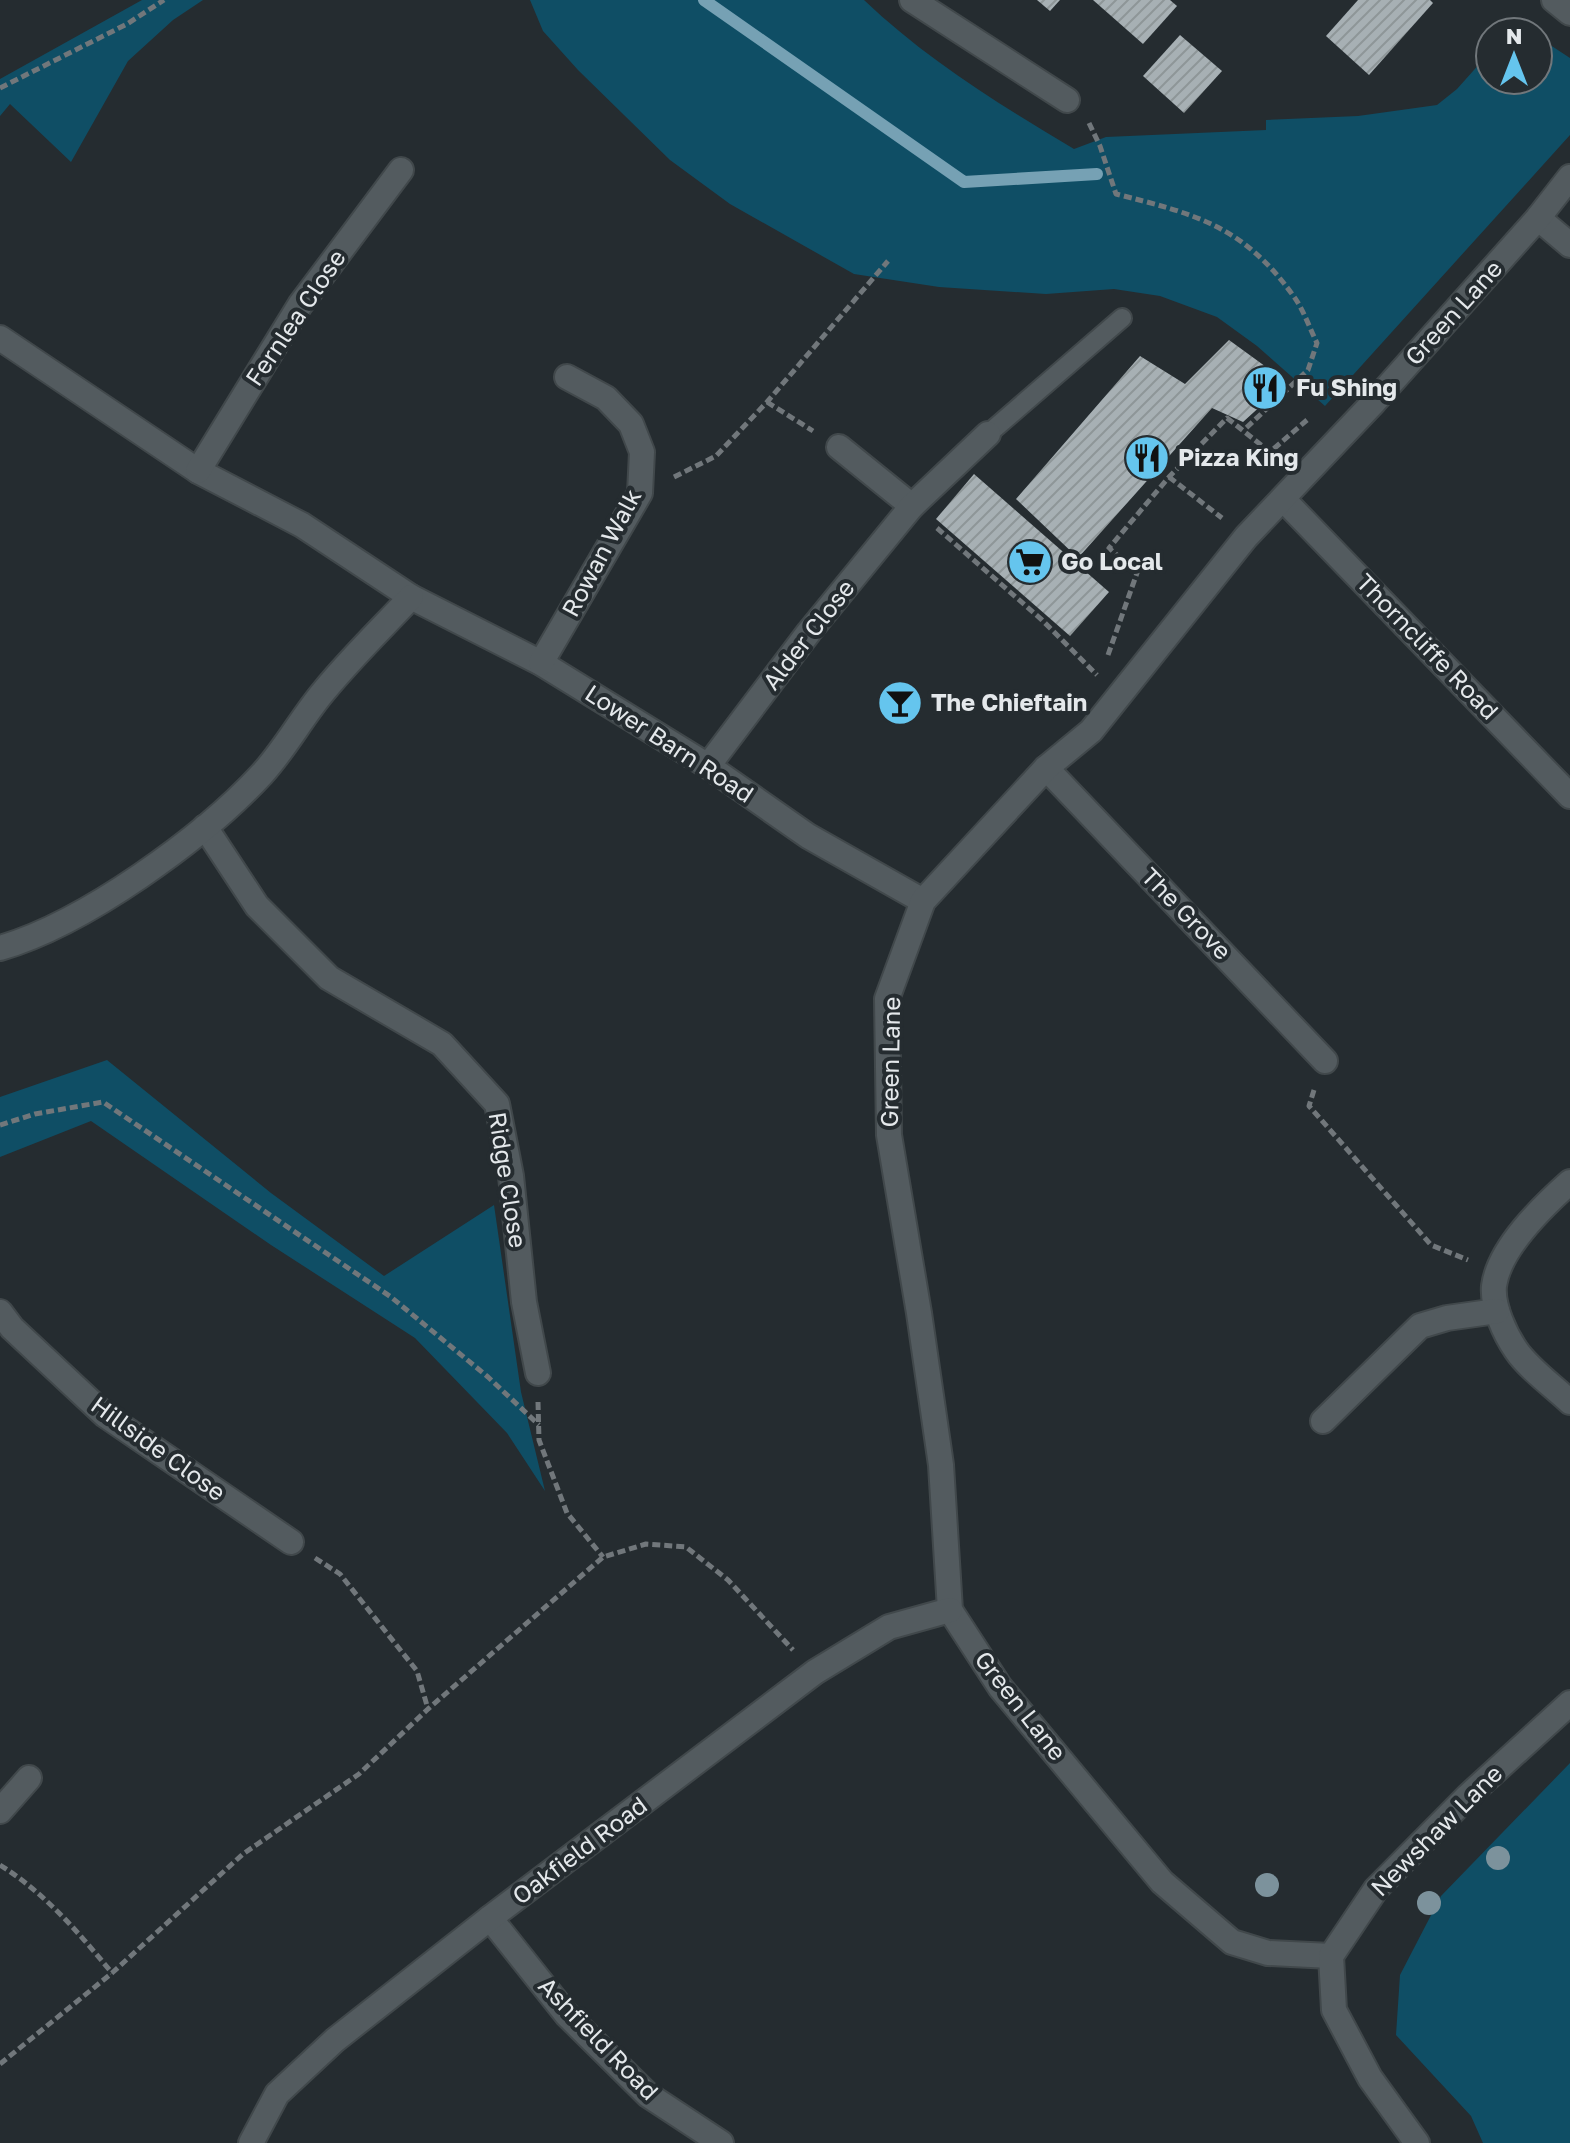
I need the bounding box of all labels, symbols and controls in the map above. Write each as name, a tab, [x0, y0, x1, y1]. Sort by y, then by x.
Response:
north arrow	[1474, 16, 1554, 96]
text: N	[1506, 22, 1522, 49]
street label: Fernlea Close	[239, 244, 351, 391]
street label: Green Lane	[1398, 254, 1507, 370]
restaurant icon: Fu Shing	[1241, 364, 1289, 412]
place label: Fu Shing	[1296, 372, 1397, 401]
restaurant icon: Pizza King	[1123, 434, 1171, 482]
place label: Pizza King	[1178, 442, 1299, 471]
street label: Rowan Walk	[555, 484, 646, 621]
supermarket icon: Go Local	[1006, 538, 1054, 586]
place label: Go Local	[1061, 546, 1163, 575]
street label: Thorncliffe Road	[1351, 567, 1505, 725]
street label: Alder Close	[756, 573, 860, 695]
street label: Lower Barn Road	[580, 678, 759, 808]
bar icon: The Chieftain	[876, 679, 924, 727]
place label: The Chieftain	[931, 687, 1087, 716]
street label: The Grove	[1136, 861, 1238, 965]
street label: Green Lane	[874, 996, 905, 1128]
street label: Ridge Close	[483, 1110, 534, 1250]
street label: Hillside Close	[86, 1389, 232, 1506]
street label: Green Lane	[969, 1645, 1073, 1766]
street label: Newshaw Lane	[1364, 1758, 1508, 1902]
street label: Oakfield Road	[506, 1790, 652, 1910]
street label: Ashfield Road	[533, 1970, 665, 2105]

